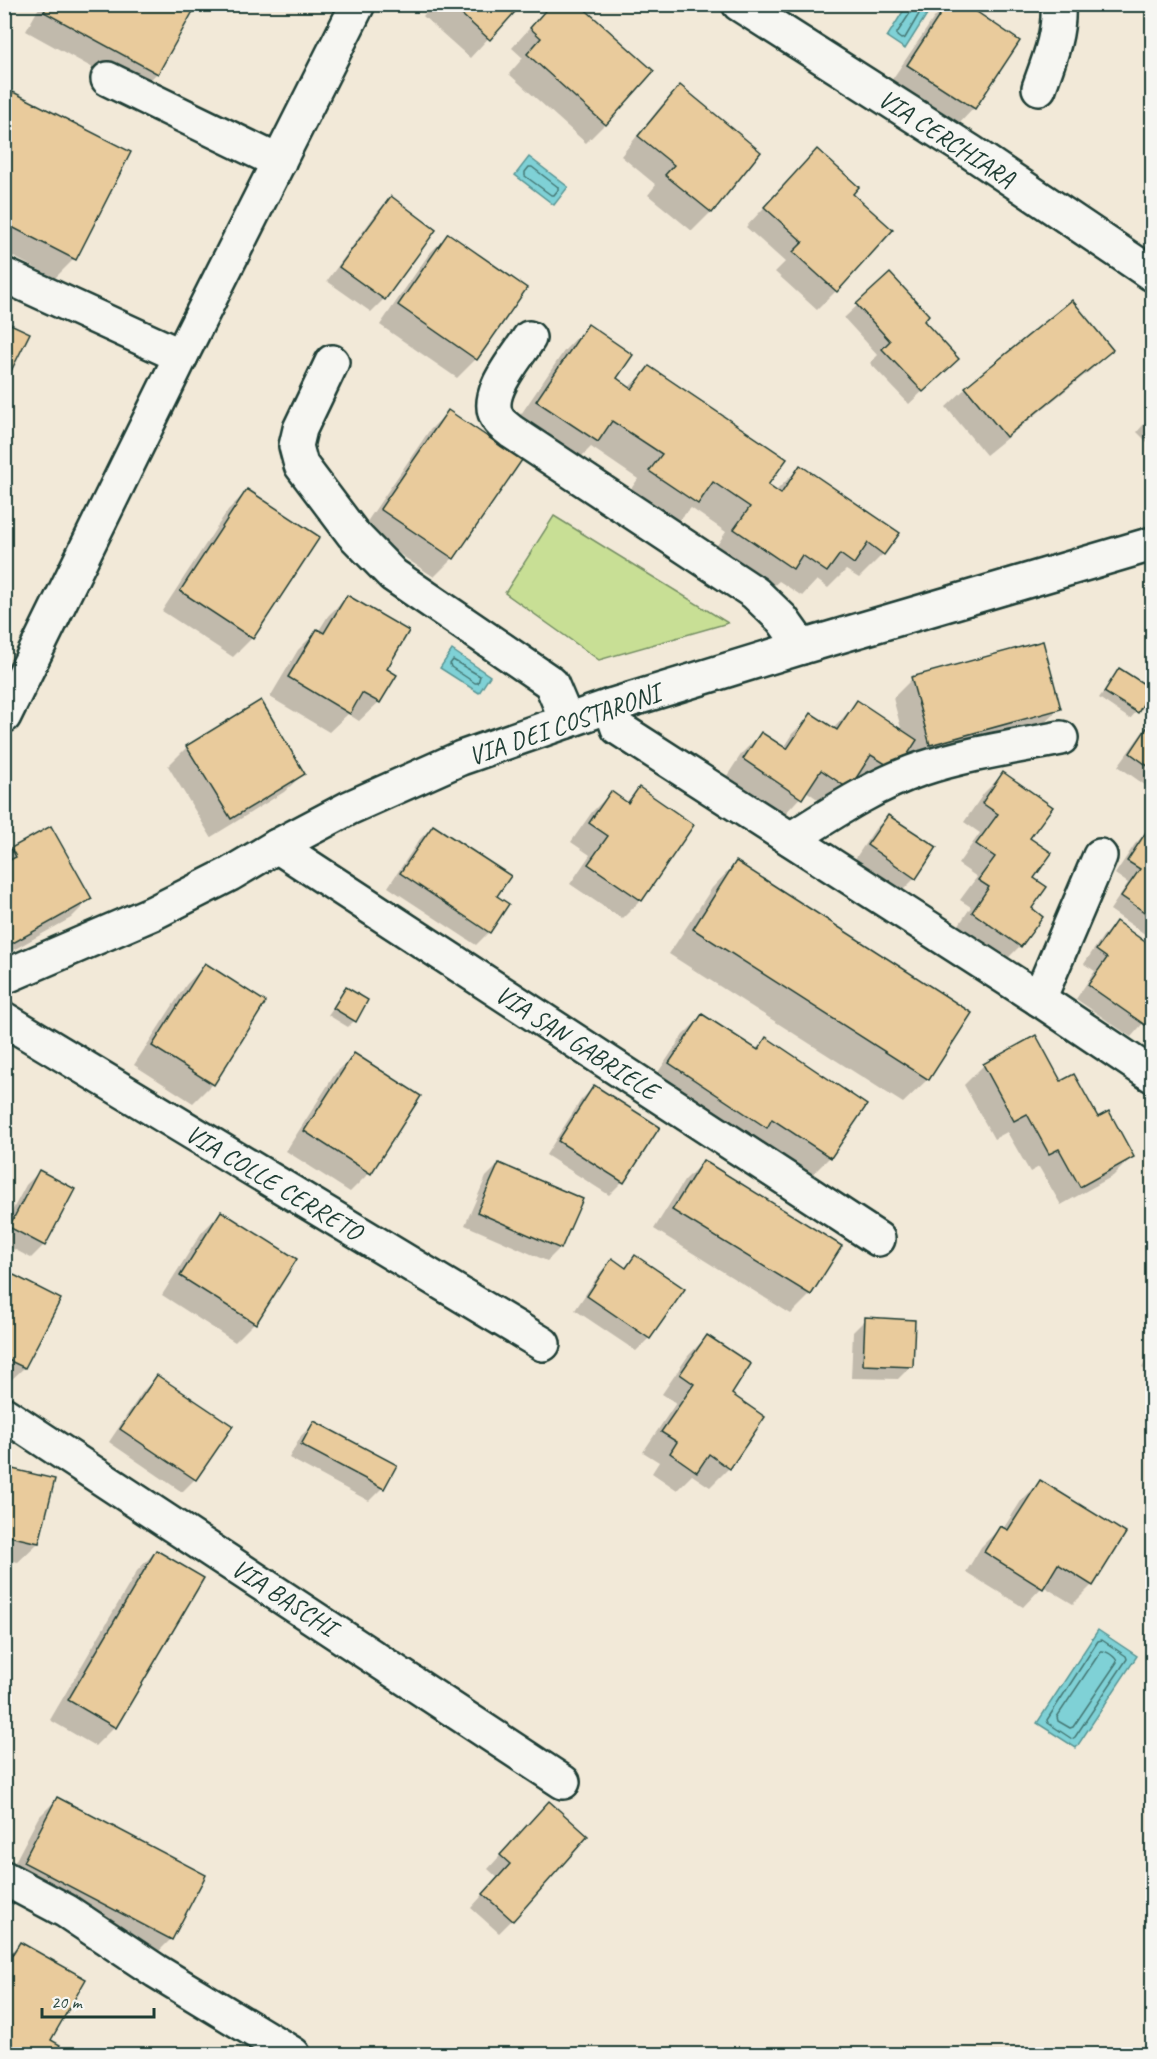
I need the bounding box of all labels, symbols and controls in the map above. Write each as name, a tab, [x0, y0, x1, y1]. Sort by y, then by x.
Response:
street label: VIA CERCHIARA	[872, 82, 1022, 195]
street label: VIA DEI COSTARONI	[464, 674, 670, 773]
street label: VIA SAN GABRIELE	[489, 978, 667, 1109]
street label: VIA COLLE CERRETO	[180, 1117, 371, 1250]
street label: VIA BASCHI	[225, 1552, 347, 1646]
scale bar	[42, 1981, 154, 2019]
text: 20 m	[51, 1991, 84, 2013]

